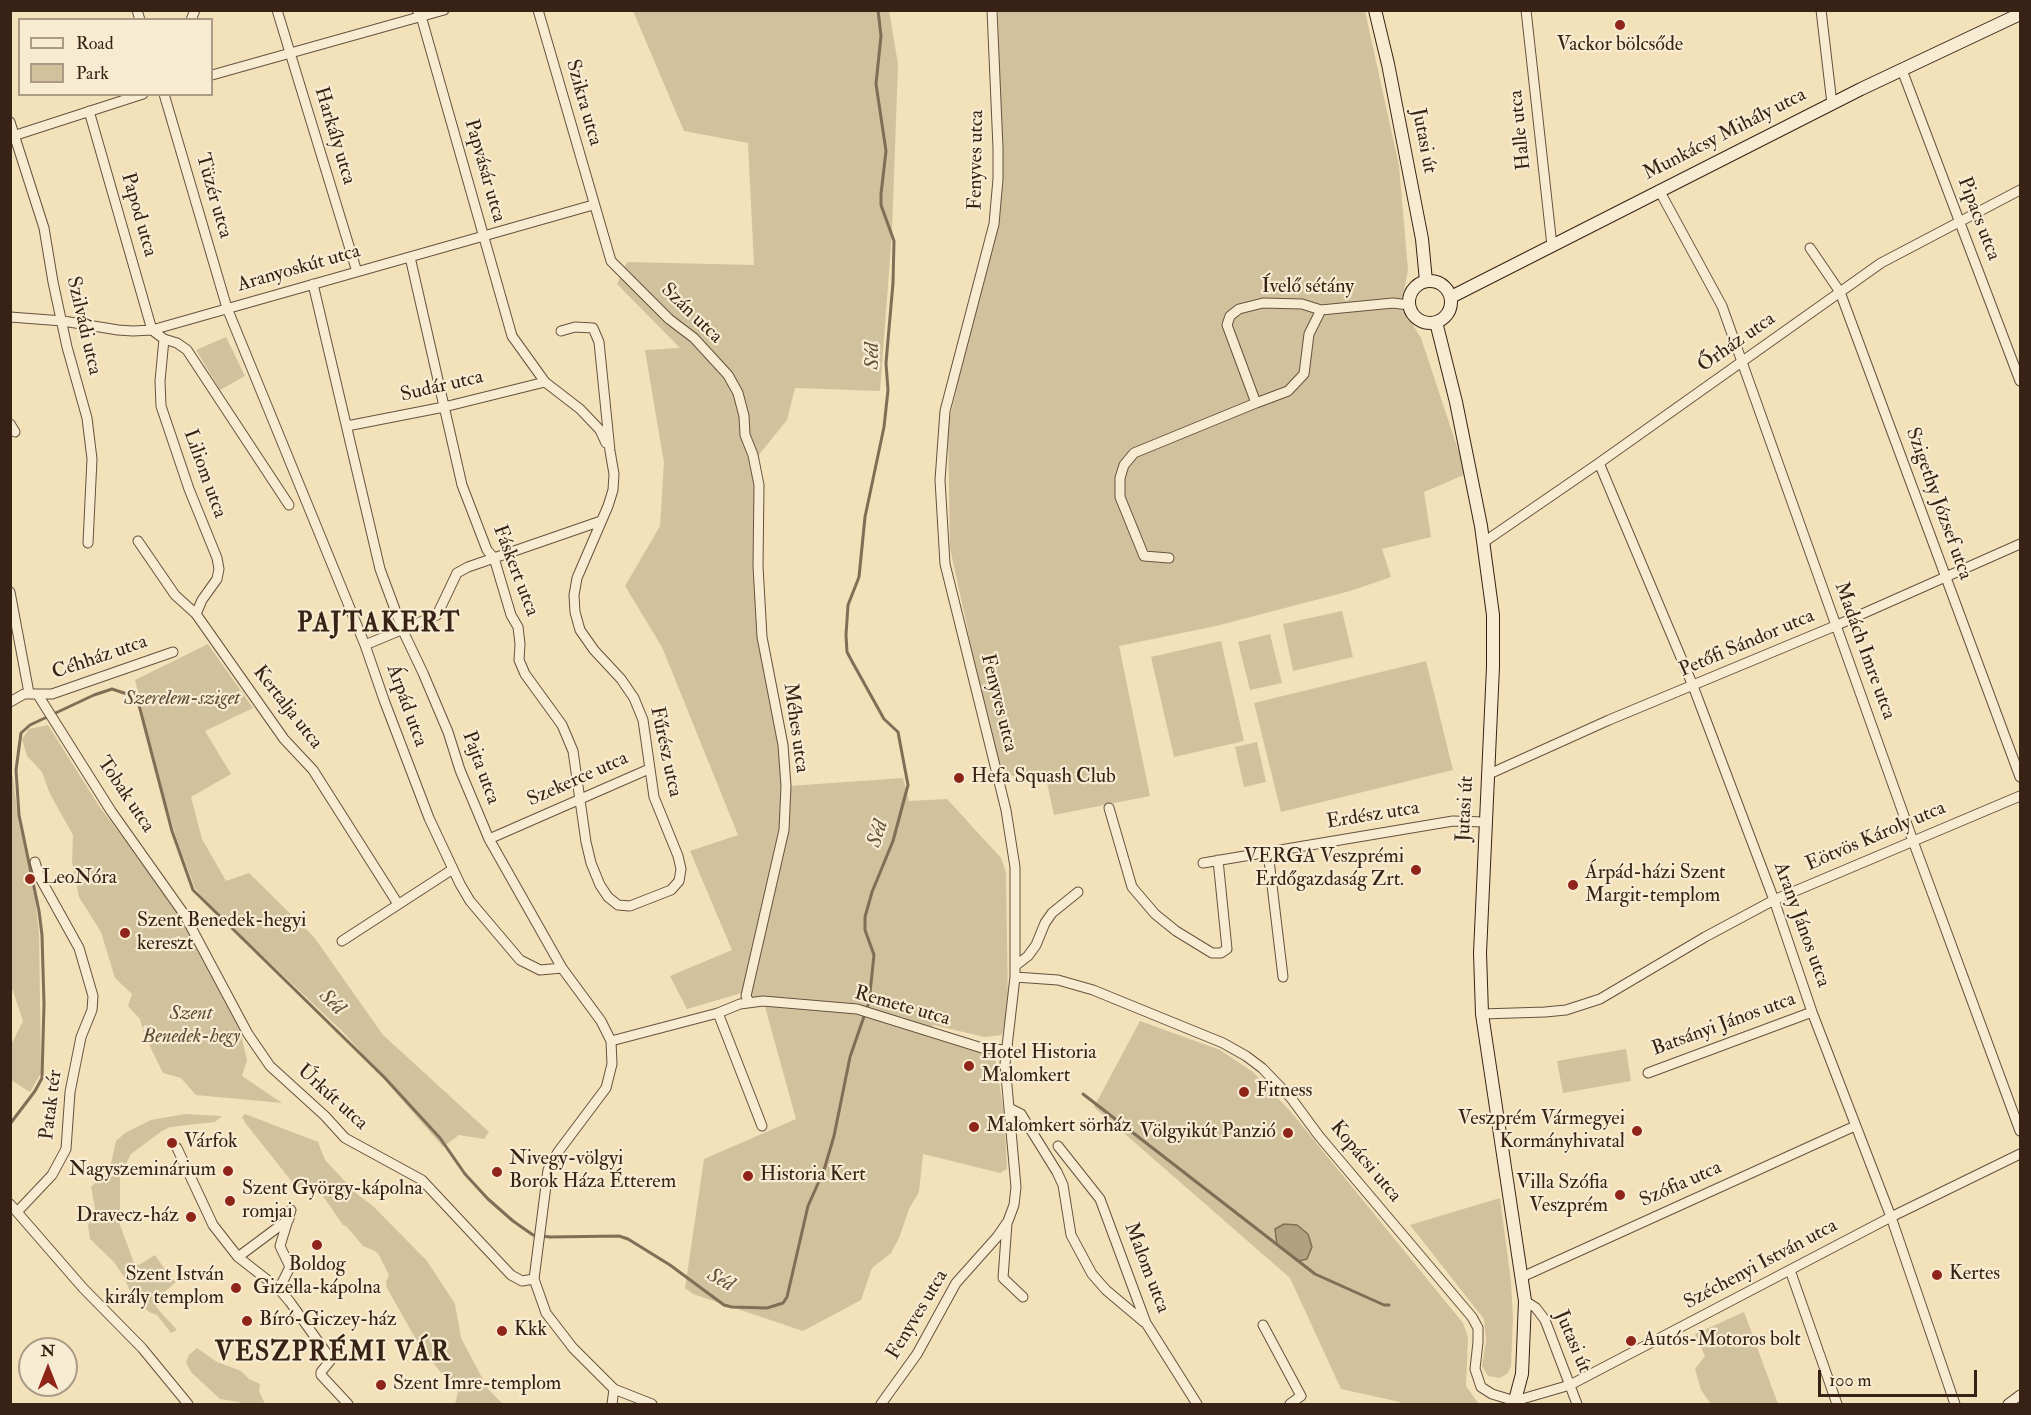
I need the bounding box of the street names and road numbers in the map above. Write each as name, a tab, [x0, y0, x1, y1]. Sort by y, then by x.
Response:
street label: Szikra utca	[559, 57, 607, 149]
street label: Harkály utca	[308, 84, 360, 188]
street label: Munkácsy Mihály utca	[1640, 84, 1810, 186]
street label: Halle utca	[1505, 89, 1537, 171]
street label: Jutasi út	[1405, 106, 1441, 176]
street label: Fenyves utca	[964, 110, 990, 210]
street label: Papvásár utca	[458, 117, 510, 225]
street label: Tüzér utca	[189, 151, 237, 241]
street label: Papod utca	[115, 170, 161, 260]
street label: Pipacs utca	[1951, 174, 2005, 264]
street label: Aranyoskút utca	[235, 240, 363, 298]
street label: Szilvádi utca	[60, 274, 106, 378]
street label: Ívelő sétány	[1262, 276, 1354, 300]
street label: Szán utca	[655, 279, 727, 349]
street label: Őrház utca	[1694, 308, 1780, 378]
street label: Sudár utca	[398, 366, 486, 408]
street label: Szigethy József utca	[1899, 425, 1977, 583]
street label: Liliom utca	[177, 426, 231, 522]
street label: Fáskert utca	[487, 522, 543, 620]
street label: Madách Imre utca	[1828, 579, 1900, 723]
street label: Petőfi Sándor utca	[1676, 605, 1818, 683]
street label: Céhház utca	[49, 631, 151, 685]
street label: Fenyves utca	[974, 652, 1022, 754]
street label: Kertalja utca	[247, 661, 327, 755]
street label: Árpád utca	[380, 662, 432, 750]
street label: Méhes utca	[777, 682, 813, 774]
street label: Fűrész utca	[644, 705, 686, 799]
street label: Pajta utca	[456, 728, 504, 808]
street label: Szekerce utca	[524, 747, 632, 813]
street label: Tobak utca	[91, 752, 159, 838]
street label: Jutasi út	[1452, 776, 1480, 842]
street label: Erdész utca	[1325, 797, 1421, 835]
street label: Eötvös Károly utca	[1802, 797, 1950, 877]
street label: Arany János utca	[1767, 859, 1835, 991]
street label: Remete utca	[851, 982, 953, 1032]
street label: Batsányi János utca	[1649, 988, 1799, 1062]
street label: Úrkút utca	[292, 1060, 372, 1136]
street label: Patak tér	[36, 1069, 68, 1141]
street label: Kopácsi utca	[1324, 1116, 1406, 1208]
street label: Szófia utca	[1636, 1156, 1726, 1214]
street label: Széchenyi István utca	[1680, 1214, 1842, 1316]
street label: Malom utca	[1118, 1219, 1174, 1317]
street label: Fenyves utca	[882, 1266, 954, 1364]
street label: Jutasi út	[1548, 1307, 1596, 1377]

